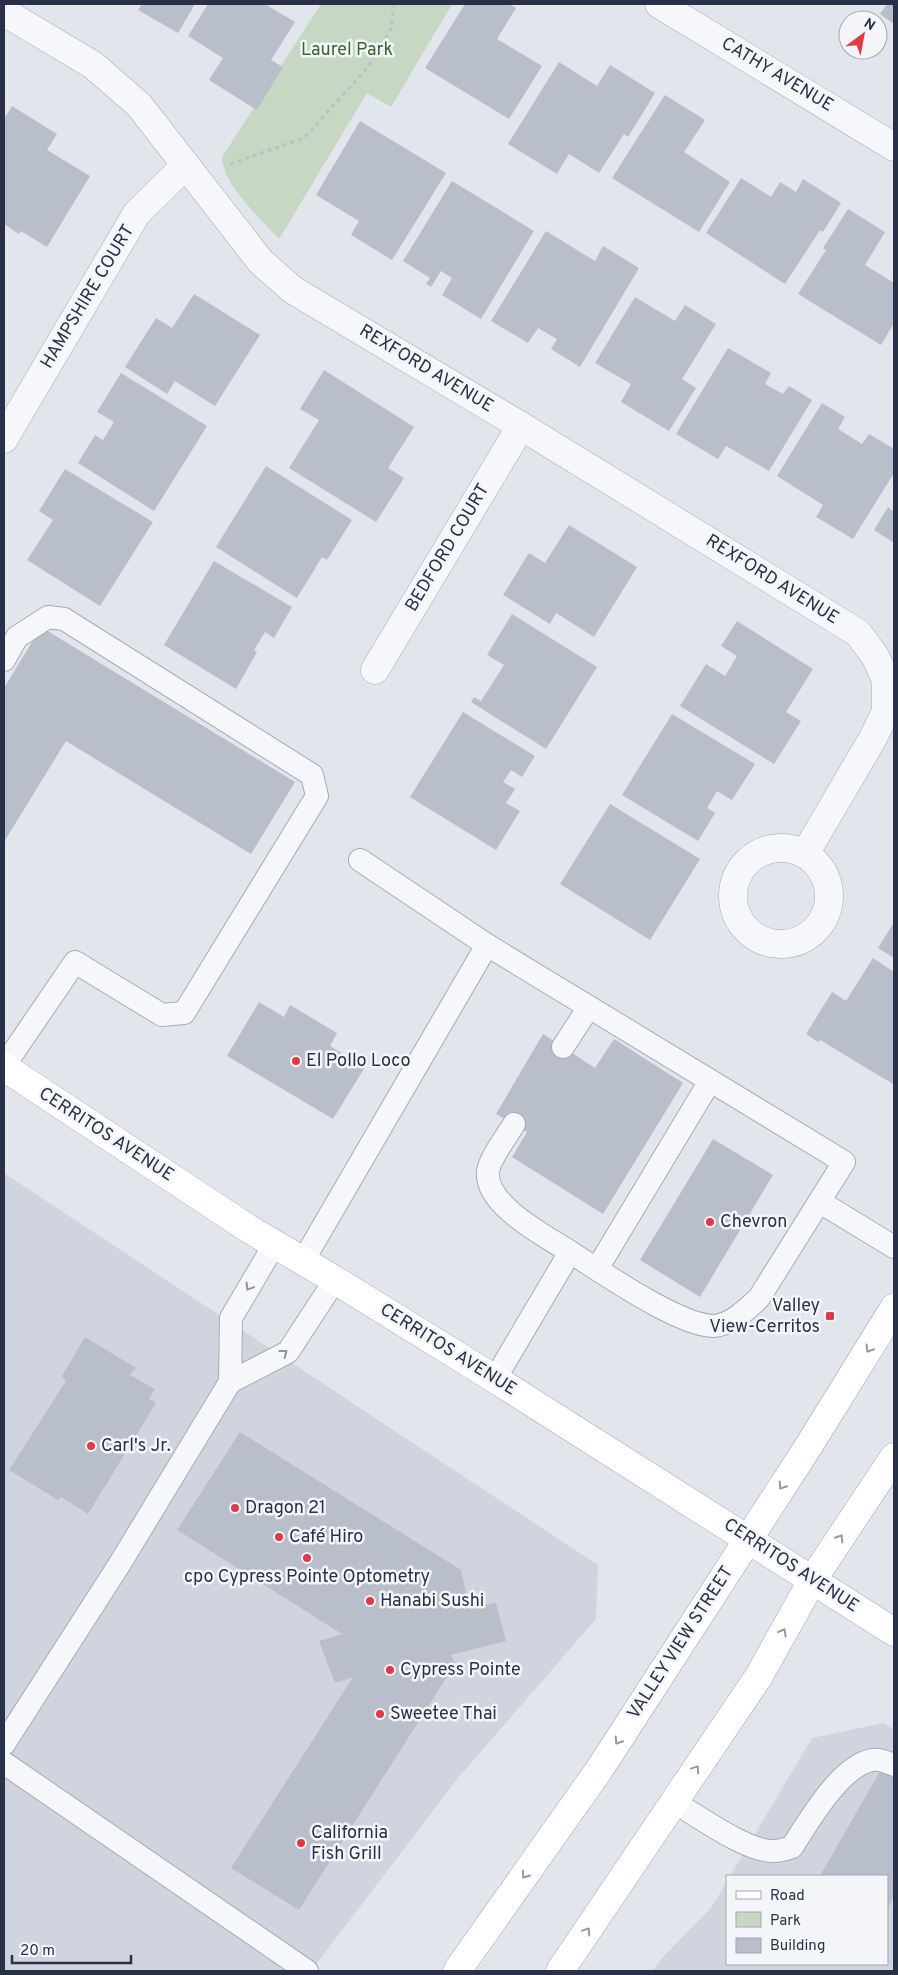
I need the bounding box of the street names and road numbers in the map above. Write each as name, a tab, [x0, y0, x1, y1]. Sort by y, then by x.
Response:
street label: CATHY AVENUE	[717, 32, 837, 118]
street label: HAMPSHIRE COURT	[36, 221, 140, 373]
street label: REXFORD AVENUE	[355, 320, 497, 418]
street label: BEDFORD COURT	[401, 480, 495, 616]
street label: REXFORD AVENUE	[701, 530, 843, 630]
street label: CERRITOS AVENUE	[34, 1083, 178, 1187]
street label: CERRITOS AVENUE	[375, 1299, 521, 1401]
street label: CERRITOS AVENUE	[719, 1514, 863, 1618]
street label: VALLEY VIEW STREET	[623, 1562, 739, 1724]

